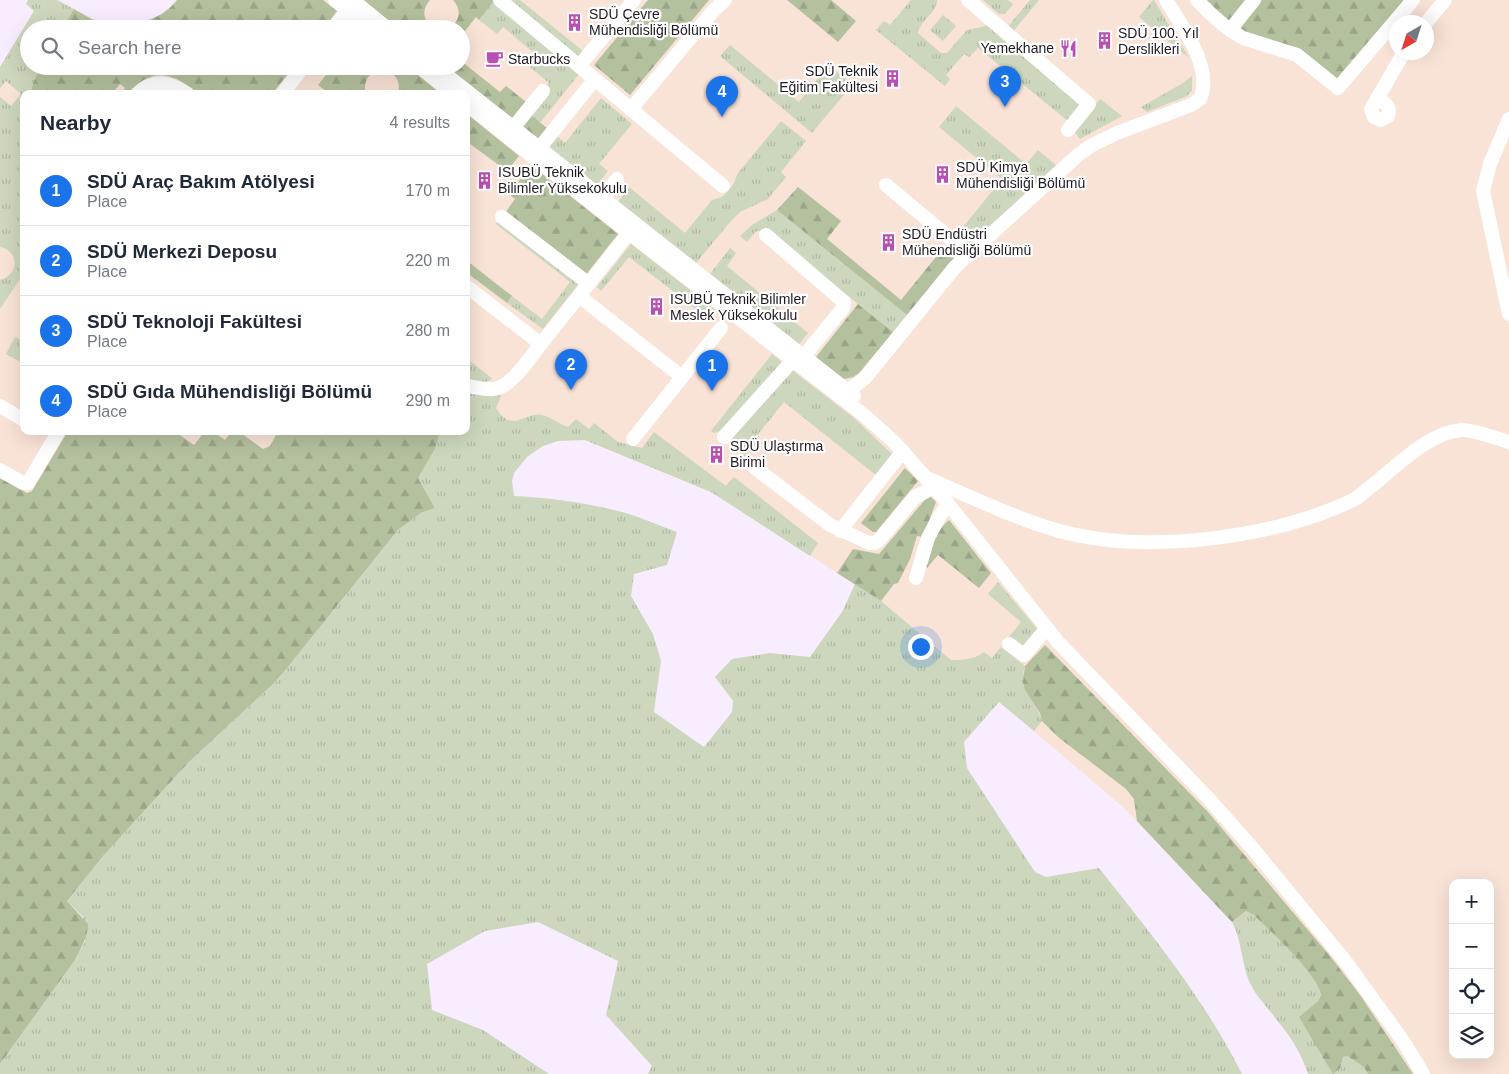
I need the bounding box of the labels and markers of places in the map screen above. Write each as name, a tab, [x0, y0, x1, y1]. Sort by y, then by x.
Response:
place label: SDÜ Çevre Mühendisliği Bölümü	[589, 5, 718, 38]
building icon: SDÜ Çevre Mühendisliği Bölümü	[565, 12, 585, 32]
place label: SDÜ 100. Yıl Derslikleri	[1118, 24, 1199, 57]
building icon: SDÜ 100. Yıl Derslikleri	[1094, 31, 1114, 51]
restaurant icon: Yemekhane	[1058, 38, 1078, 58]
place label: Yemekhane	[981, 40, 1054, 56]
cafe icon: Starbucks	[484, 49, 504, 69]
place label: Starbucks	[508, 51, 570, 67]
place label: SDÜ Teknik Eğitim Fakültesi	[779, 62, 879, 95]
pin: 3	[989, 66, 1021, 107]
building icon: SDÜ Teknik Eğitim Fakültesi	[882, 69, 902, 89]
pin: 4	[706, 76, 738, 117]
place label: SDÜ Kimya Mühendisliği Bölümü	[956, 158, 1085, 191]
place label: ISUBÜ Teknik Bilimler Yüksekokulu	[498, 163, 627, 196]
building icon: SDÜ Kimya Mühendisliği Bölümü	[932, 165, 952, 185]
building icon: ISUBÜ Teknik Bilimler Yüksekokulu	[474, 170, 494, 190]
place label: SDÜ Endüstri Mühendisliği Bölümü	[902, 225, 1031, 258]
building icon: SDÜ Endüstri Mühendisliği Bölümü	[878, 232, 898, 252]
place label: ISUBÜ Teknik Bilimler Meslek Yüksekokulu	[670, 290, 806, 323]
building icon: ISUBÜ Teknik Bilimler Meslek Yüksekokulu	[646, 297, 666, 317]
pin: 2	[555, 349, 587, 390]
pin: 1	[696, 350, 728, 391]
place label: SDÜ Ulaştırma Birimi	[730, 437, 824, 470]
building icon: SDÜ Ulaştırma Birimi	[706, 444, 726, 464]

